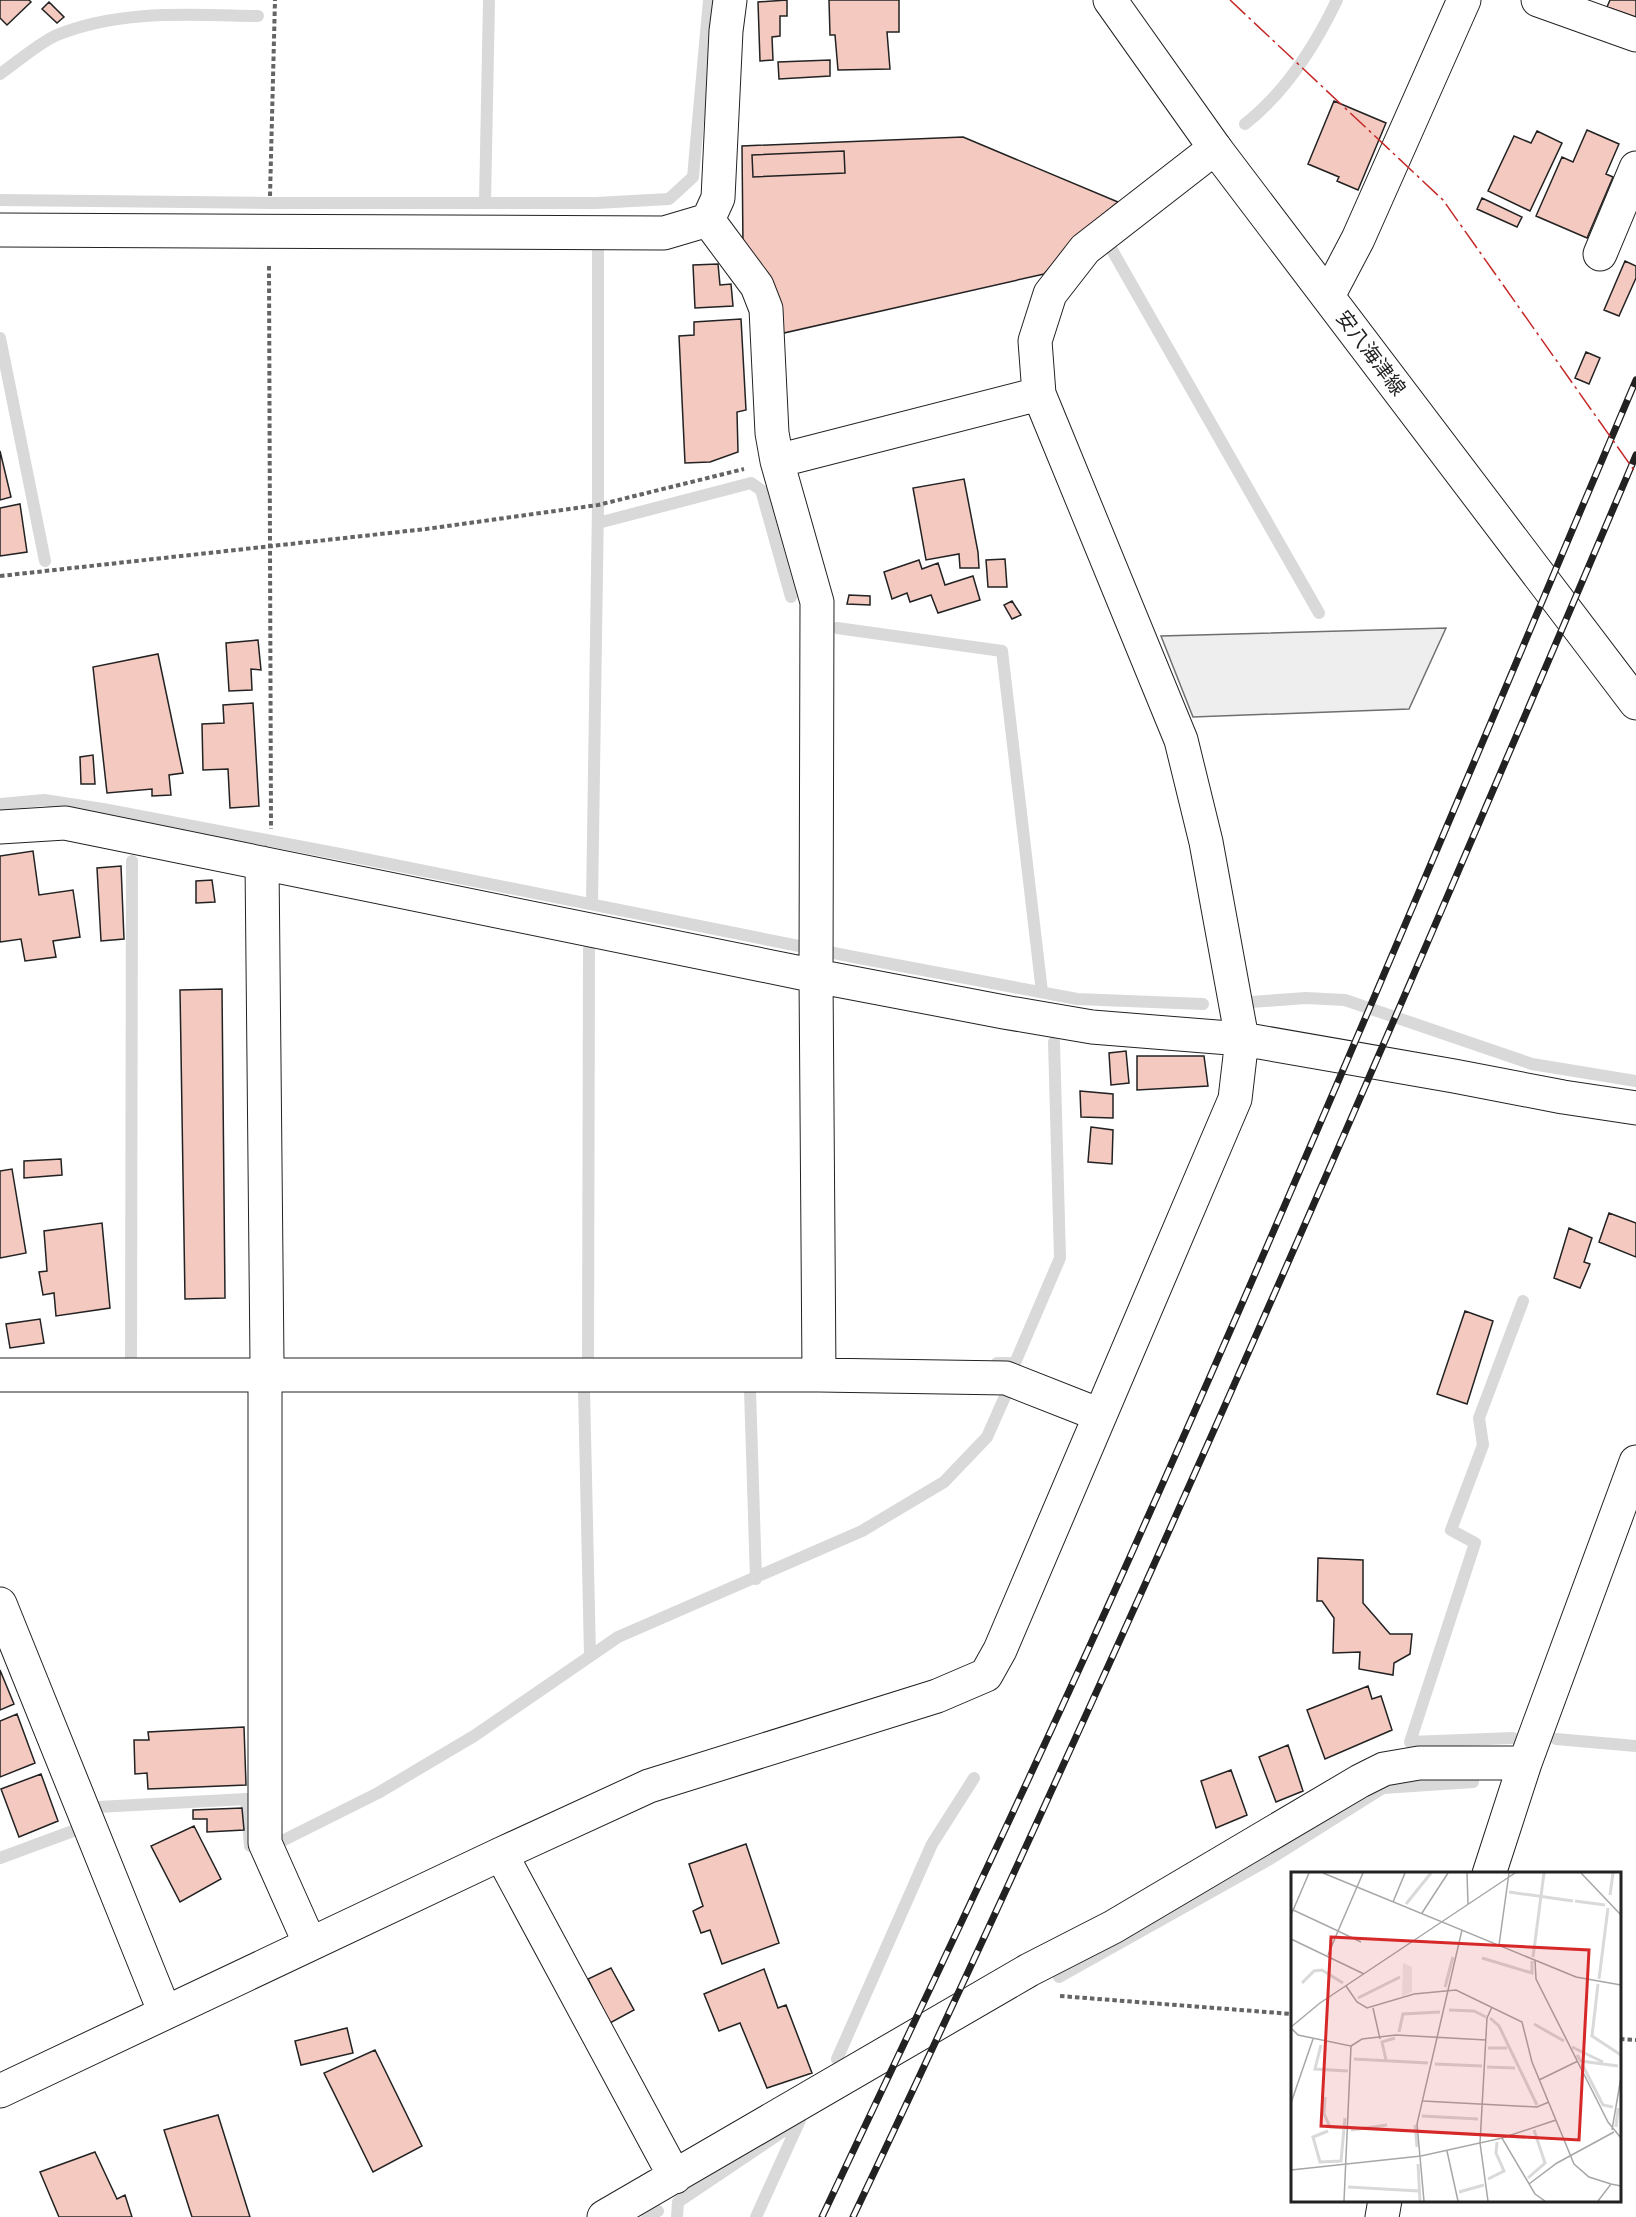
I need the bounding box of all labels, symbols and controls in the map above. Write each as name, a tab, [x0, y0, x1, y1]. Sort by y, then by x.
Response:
street label: 安八海津線	[1330, 305, 1412, 401]
inset map	[1291, 1872, 1621, 2202]

